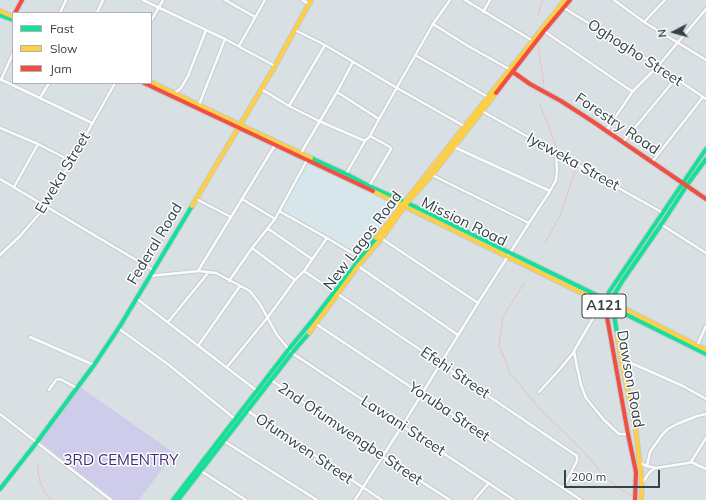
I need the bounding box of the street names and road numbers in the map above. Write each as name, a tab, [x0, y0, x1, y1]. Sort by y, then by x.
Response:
street label: Oghogho Street	[584, 16, 686, 90]
street label: Forestry Road	[572, 89, 662, 159]
street label: Eweka Street	[32, 129, 94, 217]
street label: Iyeweka Street	[524, 129, 622, 195]
street label: New Lagos Road	[320, 188, 406, 294]
street label: Mission Road	[418, 194, 510, 250]
street label: Federal Road	[124, 200, 186, 288]
road number: A121	[582, 294, 626, 318]
street label: Dawson Road	[613, 329, 647, 429]
street label: Efehi Street	[417, 343, 493, 403]
street label: Yoruba Street	[405, 378, 493, 446]
street label: 2nd Ofumwengbe Street	[274, 379, 426, 489]
street label: Lawani Street	[358, 392, 448, 460]
street label: Ofumwen Street	[252, 410, 356, 488]

